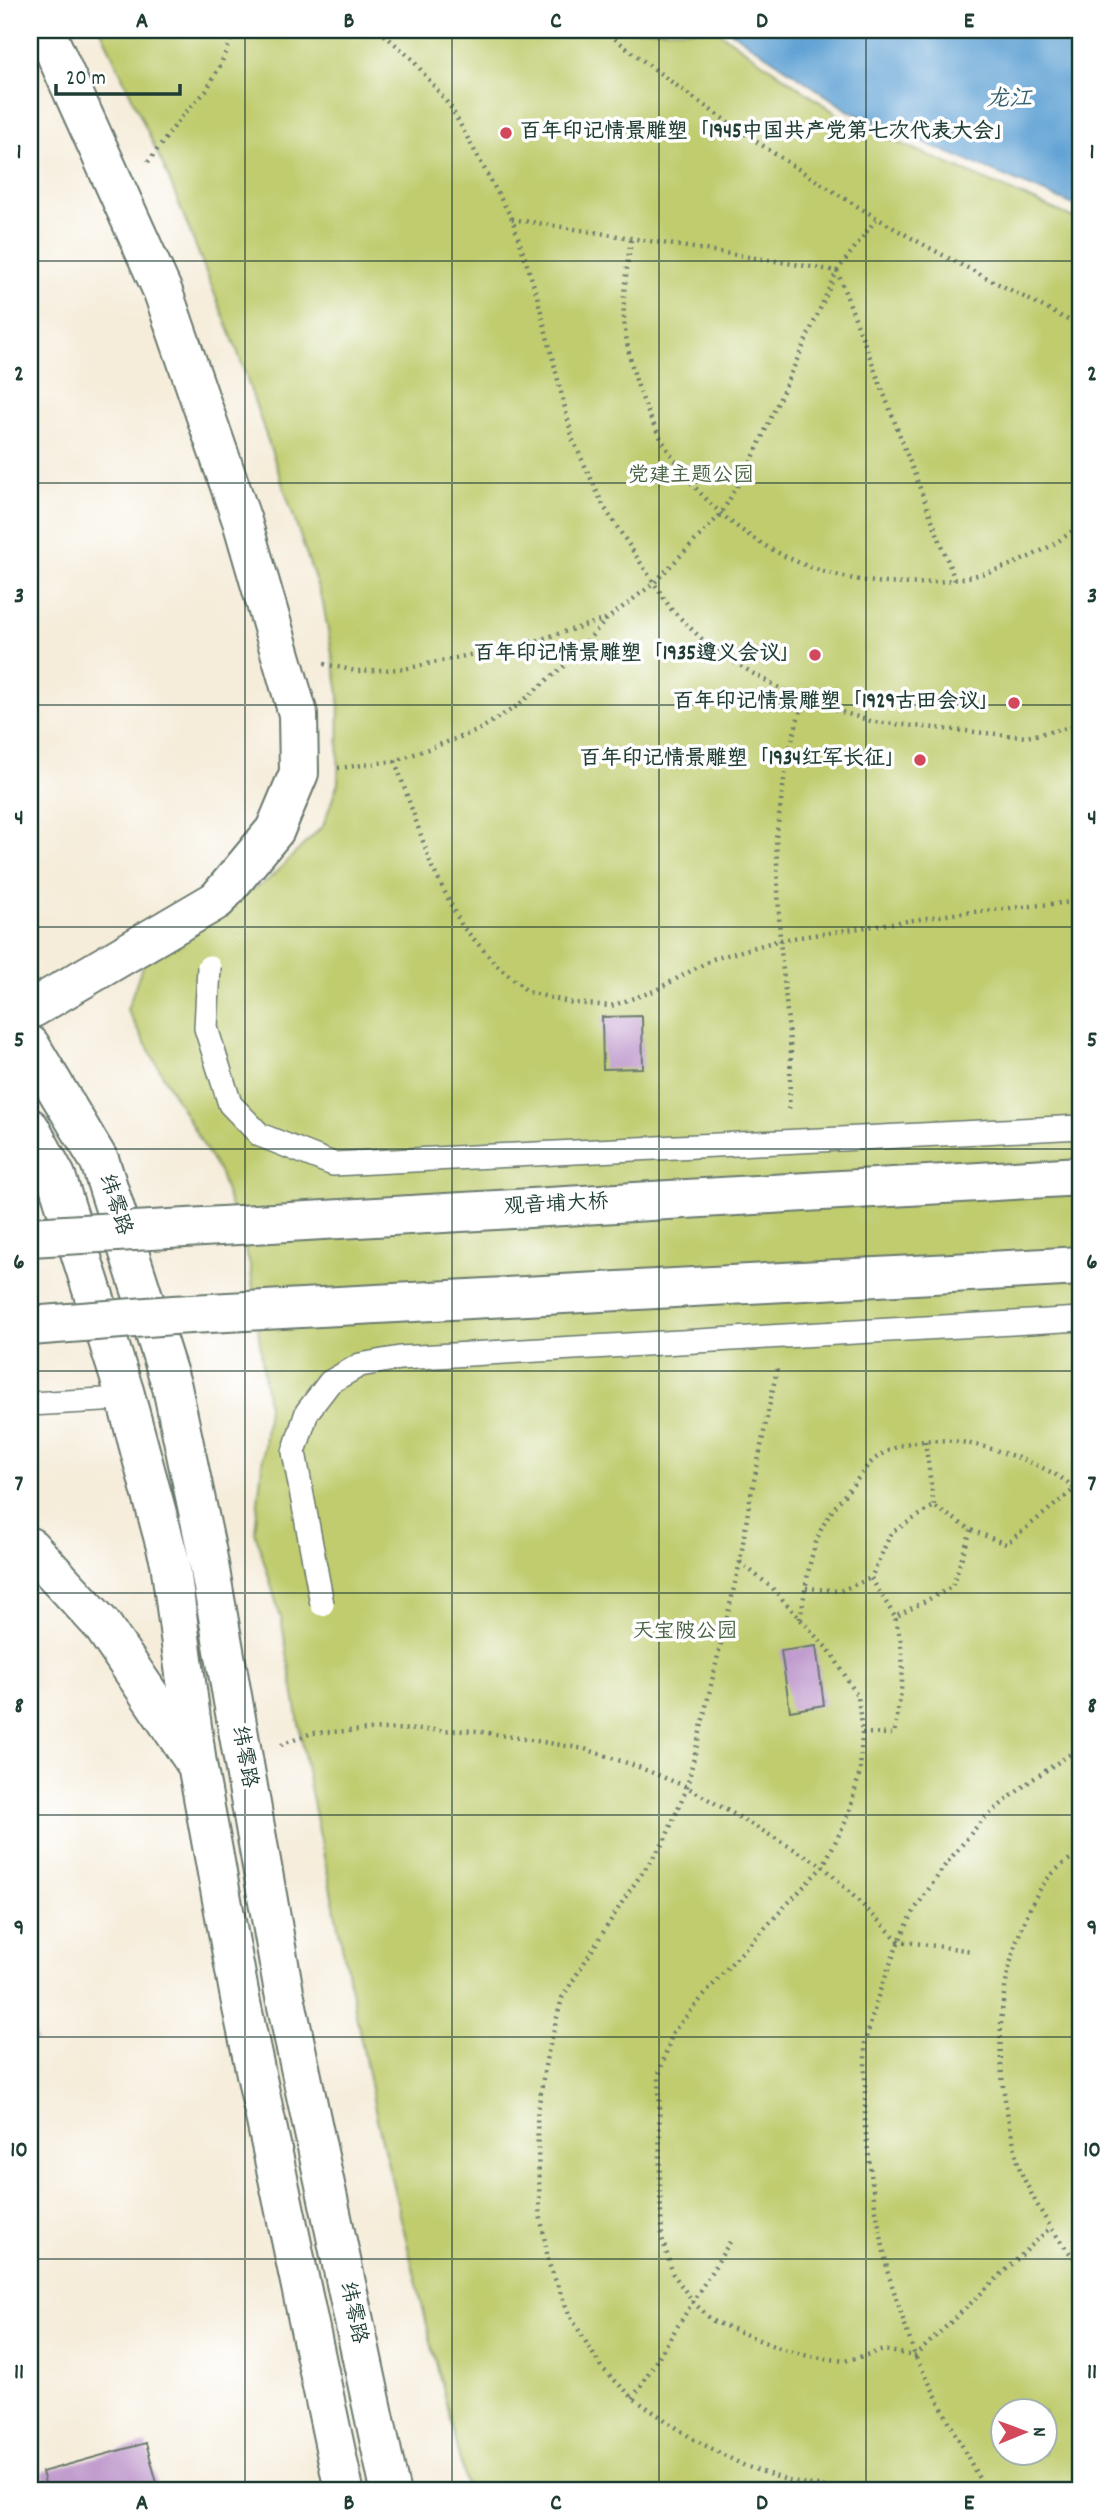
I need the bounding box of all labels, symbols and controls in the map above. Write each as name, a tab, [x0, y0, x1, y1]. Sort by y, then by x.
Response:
text: A	[136, 6, 148, 39]
text: B	[344, 6, 355, 39]
text: C	[550, 6, 562, 39]
text: D	[756, 6, 768, 39]
text: E	[964, 6, 975, 39]
scale bar	[56, 52, 180, 96]
text: 20 m	[66, 65, 106, 95]
water label: 龙江	[986, 84, 1033, 117]
place label: 百年印记情景雕塑「1945中国共产党第七次代表大会」	[520, 118, 1015, 148]
marker: 百年印记情景雕塑「1945中国共产党第七次代表大会」	[498, 125, 514, 141]
text: 1	[16, 137, 22, 170]
text: 1	[1089, 137, 1095, 170]
text: 2	[14, 359, 24, 392]
text: 2	[1087, 359, 1097, 392]
park label: 党建主题公园	[628, 462, 754, 492]
text: 3	[14, 581, 24, 614]
text: 3	[1087, 581, 1097, 614]
place label: 百年印记情景雕塑「1935遵义会议」	[474, 640, 801, 670]
marker: 百年印记情景雕塑「1935遵义会议」	[807, 647, 823, 663]
place label: 百年印记情景雕塑「1929古田会议」	[673, 688, 1000, 718]
marker: 百年印记情景雕塑「1929古田会议」	[1006, 695, 1022, 711]
place label: 百年印记情景雕塑「1934红军长征」	[580, 745, 906, 775]
marker: 百年印记情景雕塑「1934红军长征」	[912, 752, 928, 768]
text: 4	[14, 803, 24, 836]
text: 4	[1087, 803, 1097, 836]
text: 5	[14, 1025, 24, 1058]
text: 5	[1087, 1025, 1097, 1058]
street label: 纬零路	[90, 1170, 138, 1240]
street label: 观音埔大桥	[503, 1188, 609, 1224]
text: 6	[13, 1247, 25, 1280]
text: 6	[1086, 1247, 1098, 1280]
text: 7	[15, 1469, 24, 1502]
text: 7	[1088, 1469, 1097, 1502]
park label: 天宝陂公园	[633, 1618, 738, 1648]
text: 8	[14, 1691, 24, 1724]
text: 8	[1087, 1691, 1097, 1724]
street label: 纬零路	[223, 1723, 263, 1791]
text: 9	[14, 1913, 24, 1946]
text: 9	[1087, 1913, 1097, 1946]
text: 10	[10, 2135, 28, 2168]
text: 10	[1083, 2135, 1101, 2168]
street label: 纬零路	[331, 2279, 373, 2347]
text: 11	[14, 2357, 24, 2390]
text: 11	[1087, 2357, 1097, 2390]
north arrow	[988, 2398, 1058, 2468]
text: N	[1024, 2427, 1051, 2437]
text: A	[136, 2488, 148, 2520]
text: B	[344, 2488, 355, 2520]
text: C	[550, 2488, 562, 2520]
text: D	[756, 2488, 768, 2520]
text: E	[964, 2488, 975, 2520]

